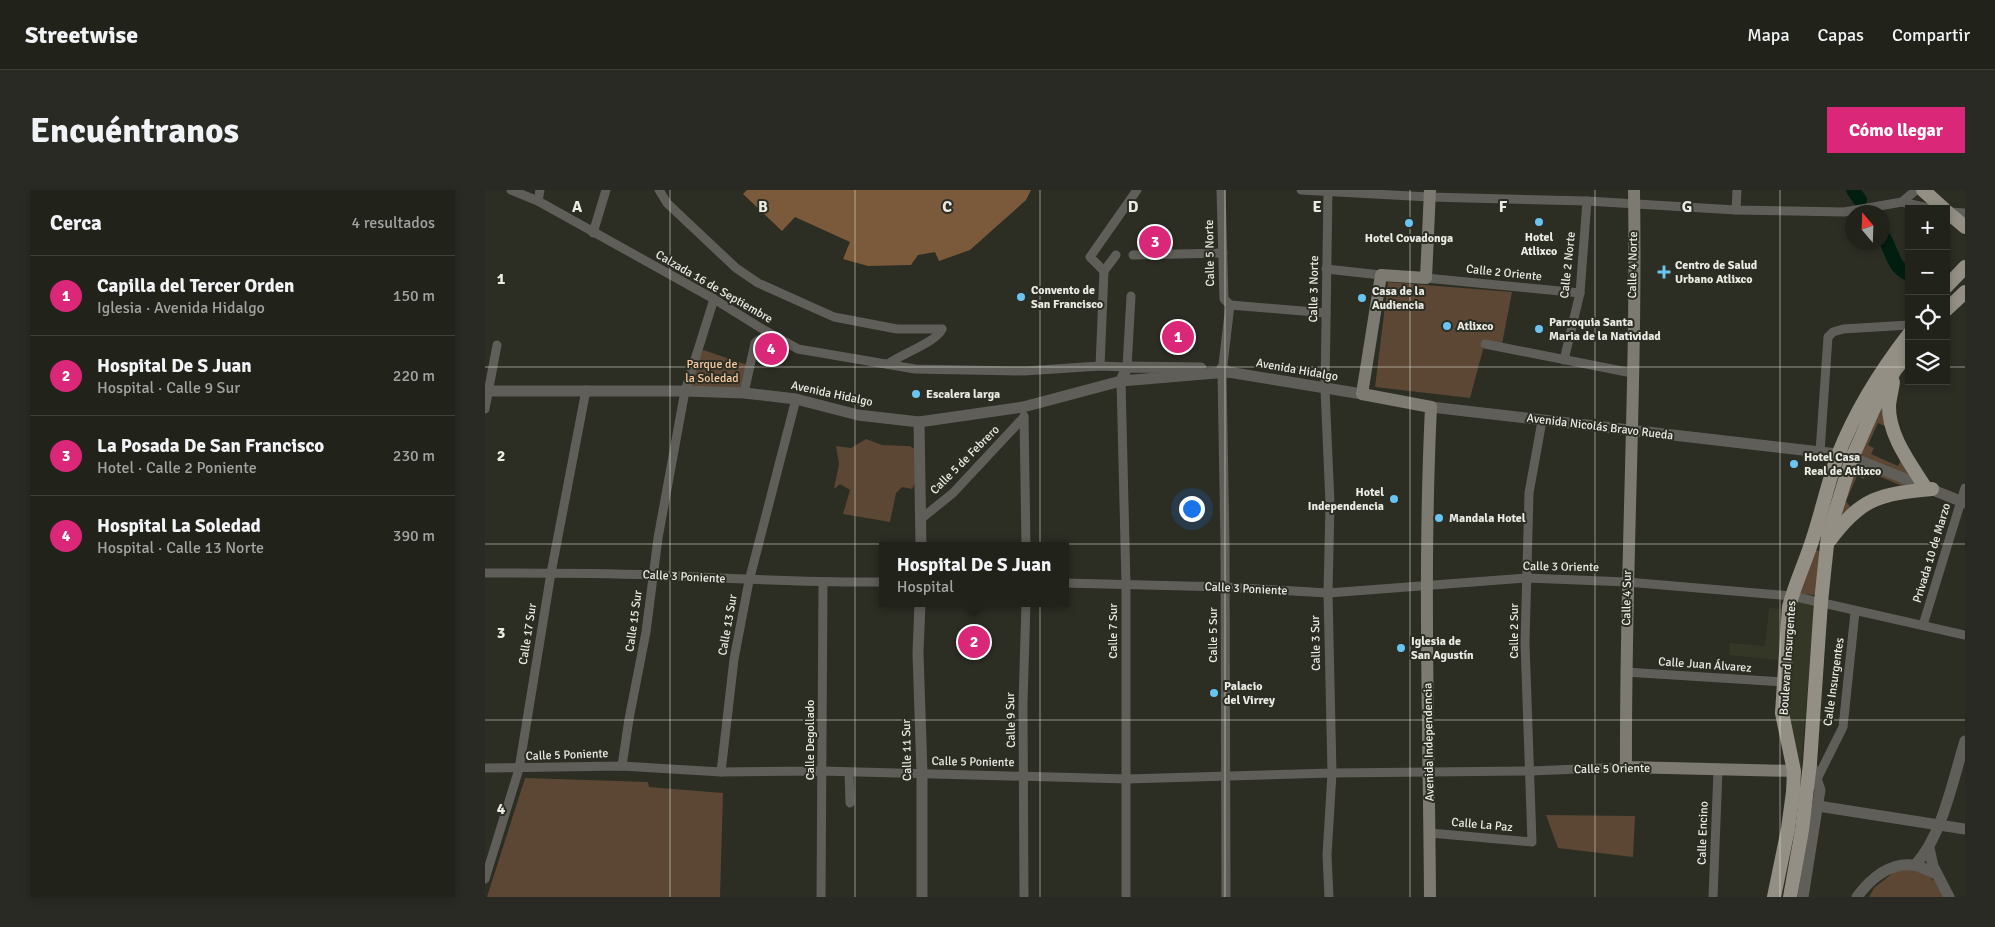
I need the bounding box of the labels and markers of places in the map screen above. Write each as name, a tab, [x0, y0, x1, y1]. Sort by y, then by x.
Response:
marker: Hotel Atlixco	[1533, 216, 1545, 228]
marker: Hotel Covadonga	[1403, 217, 1415, 229]
pin: 3	[1139, 223, 1171, 261]
place label: Hotel Atlixco	[1521, 230, 1557, 259]
place label: Hotel Covadonga	[1365, 231, 1453, 246]
place label: Centro de Salud Urbano Atlixco	[1675, 258, 1758, 287]
marker: Centro de Salud Urbano Atlixco	[1657, 265, 1671, 279]
place label: Convento de San Francisco	[1031, 283, 1103, 312]
place label: Casa de la Audiencia	[1372, 284, 1425, 313]
marker: Convento de San Francisco	[1015, 291, 1027, 303]
marker: Casa de la Audiencia	[1356, 292, 1368, 304]
place label: Parroquia Santa Maria de la Natividad	[1549, 315, 1661, 344]
pin: 1	[1162, 318, 1194, 356]
place label: Atlixco	[1457, 319, 1494, 334]
marker: Atlixco	[1441, 320, 1453, 332]
marker: Parroquia Santa Maria de la Natividad	[1533, 323, 1545, 335]
pin: 4	[755, 330, 787, 368]
place label: Escalera larga	[926, 387, 1000, 402]
marker: Escalera larga	[910, 388, 922, 400]
place label: Hotel Casa Real de Atlixco	[1804, 450, 1881, 479]
marker: Hotel Casa Real de Atlixco	[1788, 458, 1800, 470]
place label: Hotel Independencia	[1308, 485, 1384, 514]
marker: Hotel Independencia	[1388, 493, 1400, 505]
place label: Mandala Hotel	[1449, 511, 1526, 526]
marker: Mandala Hotel	[1433, 512, 1445, 524]
pin: 2	[958, 623, 990, 661]
place label: Iglesia de San Agustín	[1411, 634, 1474, 663]
marker: Iglesia de San Agustín	[1395, 642, 1407, 654]
place label: Palacio del Virrey	[1224, 679, 1275, 708]
marker: Palacio del Virrey	[1208, 687, 1220, 699]

